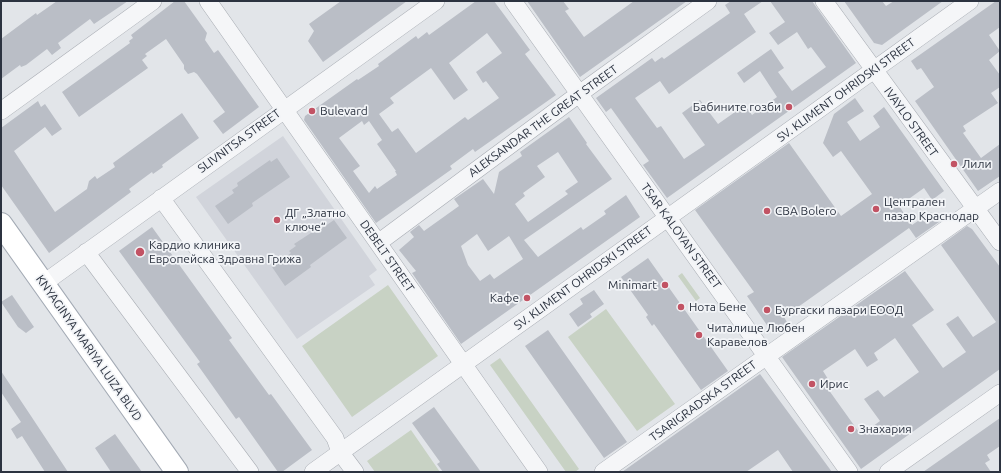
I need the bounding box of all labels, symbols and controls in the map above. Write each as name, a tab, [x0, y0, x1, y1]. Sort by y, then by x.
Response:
street label: SV. KLIMENT OHRIDSKI STREET	[774, 35, 918, 145]
street label: ALEKSANDAR THE GREAT STREET	[466, 62, 620, 180]
street label: IVAYLO STREET	[881, 84, 941, 160]
place label: Бабините гозби	[693, 100, 781, 114]
marker: Бабините гозби	[784, 102, 794, 112]
place label: Bulevard	[320, 104, 368, 118]
street label: SLIVNITSA STREET	[195, 106, 283, 176]
marker: Bulevard	[307, 106, 317, 116]
place label: Лили	[962, 157, 992, 171]
marker: Лили	[949, 159, 959, 169]
street label: TSAR KALOYAN STREET	[638, 180, 724, 292]
place label: Централен пазар Краснодар	[884, 195, 979, 223]
place label: CBA Bolero	[775, 204, 836, 218]
marker: Централен пазар Краснодар	[871, 204, 881, 214]
place label: ДГ „Златно ключе“	[285, 206, 346, 234]
marker: CBA Bolero	[762, 206, 772, 216]
marker: ДГ „Златно ключе“	[272, 215, 282, 225]
street label: DEBELT STREET	[357, 217, 417, 295]
street label: SV. KLIMENT OHRIDSKI STREET	[511, 223, 655, 333]
place label: Кардио клиника Европейска Здравна Грижа	[149, 238, 301, 266]
marker: Кардио клиника Европейска Здравна Грижа	[134, 246, 146, 258]
street label: KNYAGINYA MARIYA LUIZA BLVD	[33, 272, 145, 424]
place label: Minimart	[608, 278, 657, 292]
marker: Minimart	[660, 280, 670, 290]
place label: Кафе	[490, 291, 519, 305]
marker: Кафе	[522, 293, 532, 303]
place label: Нота Бене	[689, 300, 746, 314]
marker: Нота Бене	[676, 302, 686, 312]
place label: Бургаски пазари ЕООД	[775, 303, 903, 317]
marker: Бургаски пазари ЕООД	[762, 305, 772, 315]
place label: Читалище Любен Каравелов	[707, 321, 805, 349]
marker: Читалище Любен Каравелов	[694, 330, 704, 340]
street label: TSARIGRADSKA STREET	[647, 357, 759, 445]
place label: Ирис	[820, 377, 848, 391]
marker: Ирис	[807, 379, 817, 389]
place label: Знахария	[859, 422, 912, 436]
marker: Знахария	[846, 424, 856, 434]

